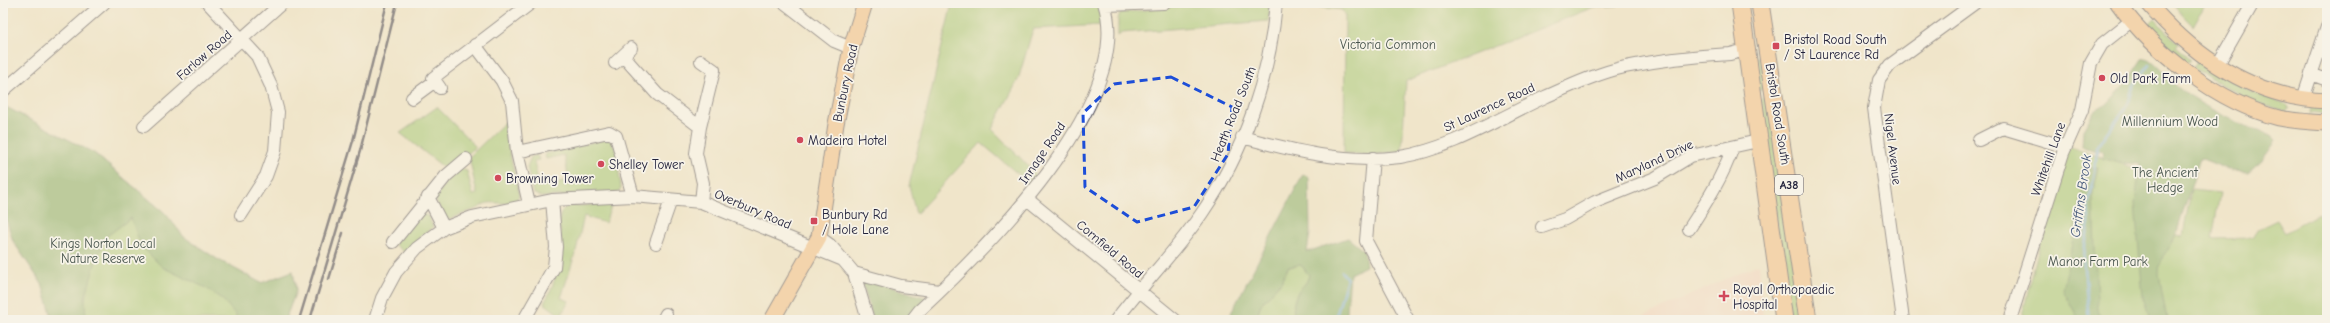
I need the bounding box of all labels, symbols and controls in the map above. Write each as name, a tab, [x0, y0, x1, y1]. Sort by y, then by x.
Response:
street label: Farlow Road	[173, 27, 235, 83]
place label: Bristol Road South / St Laurence Rd	[1784, 32, 1887, 62]
park label: Victoria Common	[1340, 37, 1436, 52]
marker: Bristol Road South / St Laurence Rd	[1771, 41, 1781, 51]
street label: Bunbury Road	[829, 43, 861, 123]
street label: Bristol Road South	[1763, 62, 1793, 166]
street label: Heath Road South	[1207, 64, 1259, 164]
place label: Old Park Farm	[2110, 71, 2191, 86]
marker: Old Park Farm	[2097, 73, 2107, 83]
street label: St Laurence Road	[1441, 79, 1537, 135]
street label: Nigel Avenue	[1881, 113, 1905, 186]
park label: Millennium Wood	[2122, 114, 2218, 129]
street label: Innage Road	[1016, 119, 1068, 187]
street label: Whitehill Lane	[2028, 119, 2068, 198]
place label: Madeira Hotel	[808, 133, 887, 148]
marker: Madeira Hotel	[795, 135, 805, 145]
street label: Maryland Drive	[1613, 136, 1696, 186]
water label: Griffins Brook	[2067, 153, 2095, 239]
place label: Shelley Tower	[609, 157, 684, 172]
marker: Shelley Tower	[596, 159, 606, 169]
park label: The Ancient Hedge	[2132, 165, 2199, 195]
place label: Browning Tower	[506, 171, 595, 186]
marker: Browning Tower	[493, 173, 503, 183]
road number: A38	[1775, 175, 1803, 195]
street label: Overbury Road	[712, 186, 794, 232]
place label: Bunbury Rd / Hole Lane	[822, 207, 889, 237]
marker: Bunbury Rd / Hole Lane	[809, 216, 819, 226]
street label: Cornfield Road	[1074, 217, 1146, 281]
park label: Kings Norton Local Nature Reserve	[50, 236, 156, 266]
park label: Manor Farm Park	[2048, 254, 2149, 269]
place label: Royal Orthopaedic Hospital	[1733, 282, 1834, 312]
marker: Royal Orthopaedic Hospital	[1718, 290, 1730, 302]

